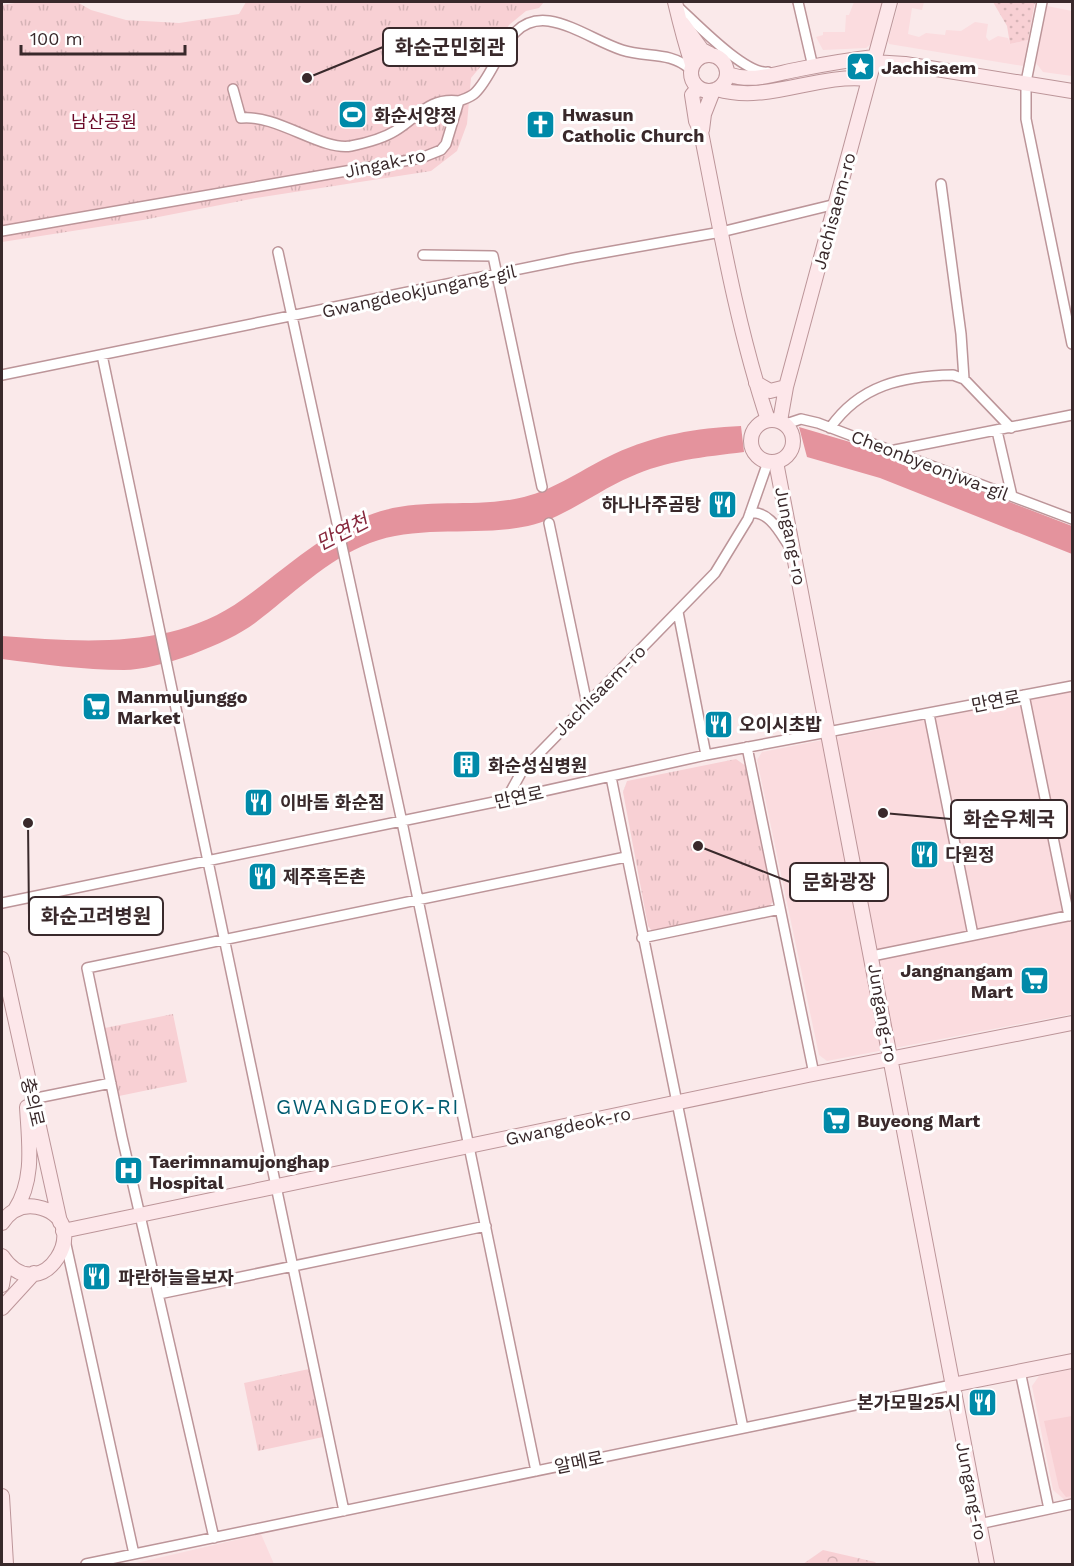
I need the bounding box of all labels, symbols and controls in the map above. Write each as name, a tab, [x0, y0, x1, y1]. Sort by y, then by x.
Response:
scale bar	[21, 18, 184, 56]
text: 100 m	[30, 28, 83, 49]
callout: 화순군민회관	[383, 28, 517, 66]
text: 화순군민회관	[395, 35, 506, 59]
place icon: Jachisaem	[844, 51, 876, 83]
place label: Jachisaem	[881, 57, 976, 78]
sports icon: 화순서양정	[337, 99, 369, 131]
place label: Hwasun Catholic Church	[562, 104, 704, 146]
place label: 화순서양정	[374, 105, 457, 126]
church icon: Hwasun Catholic Church	[525, 108, 557, 140]
park label: 남산공원	[71, 111, 137, 132]
street label: Jingak-ro	[343, 144, 427, 182]
street label: Jachisaem-ro	[808, 150, 860, 272]
street label: Gwangdeokjungang-gil	[320, 260, 519, 322]
street label: Cheonbyeonjwa-gil	[848, 425, 1012, 505]
street label: Jungang-ro	[771, 485, 811, 587]
restaurant icon: 하나나주곰탕	[706, 488, 738, 520]
place label: 하나나주곰탕	[602, 494, 701, 515]
water label: 만연천	[312, 508, 374, 555]
street label: Jachisaem-ro	[550, 640, 650, 740]
place label: Manmuljunggo Market	[117, 686, 248, 728]
street label: 만연로	[970, 686, 1022, 716]
supermarket icon: Manmuljunggo Market	[80, 690, 112, 722]
restaurant icon: 오이시초밥	[702, 708, 734, 740]
place label: 오이시초밥	[739, 714, 822, 735]
building icon: 화순성심병원	[451, 749, 483, 781]
place label: 화순성심병원	[488, 755, 587, 776]
street label: 만연로	[493, 782, 545, 812]
restaurant icon: 이바돔 화순점	[243, 786, 275, 818]
place label: 이바돔 화순점	[280, 792, 385, 813]
callout: 화순우체국	[951, 800, 1067, 838]
text: 화순우체국	[963, 807, 1055, 831]
restaurant icon: 다원정	[908, 838, 940, 870]
place label: 다원정	[945, 844, 995, 865]
restaurant icon: 제주흑돈촌	[246, 860, 278, 892]
callout: 문화광장	[790, 863, 888, 901]
place label: 제주흑돈촌	[283, 866, 366, 887]
text: 문화광장	[802, 870, 876, 894]
callout: 화순고려병원	[29, 897, 163, 935]
text: 화순고려병원	[41, 904, 151, 928]
place label: Jangnangam Mart	[900, 960, 1013, 1002]
street label: Jungang-ro	[864, 962, 902, 1064]
supermarket icon: Jangnangam Mart	[1018, 964, 1050, 996]
street label: 충의로	[17, 1075, 49, 1129]
district label: GWANGDEOK-RI	[276, 1094, 460, 1119]
street label: Gwangdeok-ro	[503, 1102, 633, 1150]
supermarket icon: Buyeong Mart	[820, 1104, 852, 1136]
place label: Buyeong Mart	[857, 1110, 980, 1131]
place label: Taerimnamujonghap Hospital	[149, 1151, 330, 1193]
hospital icon: Taerimnamujonghap Hospital	[112, 1155, 144, 1187]
restaurant icon: 파란하늘을보자	[81, 1261, 113, 1293]
place label: 파란하늘을보자	[118, 1267, 234, 1288]
restaurant icon: 본가모밀25시	[966, 1386, 998, 1418]
place label: 본가모밀25시	[857, 1392, 961, 1413]
street label: Jungang-ro	[952, 1440, 992, 1542]
street label: 알메로	[553, 1447, 605, 1477]

